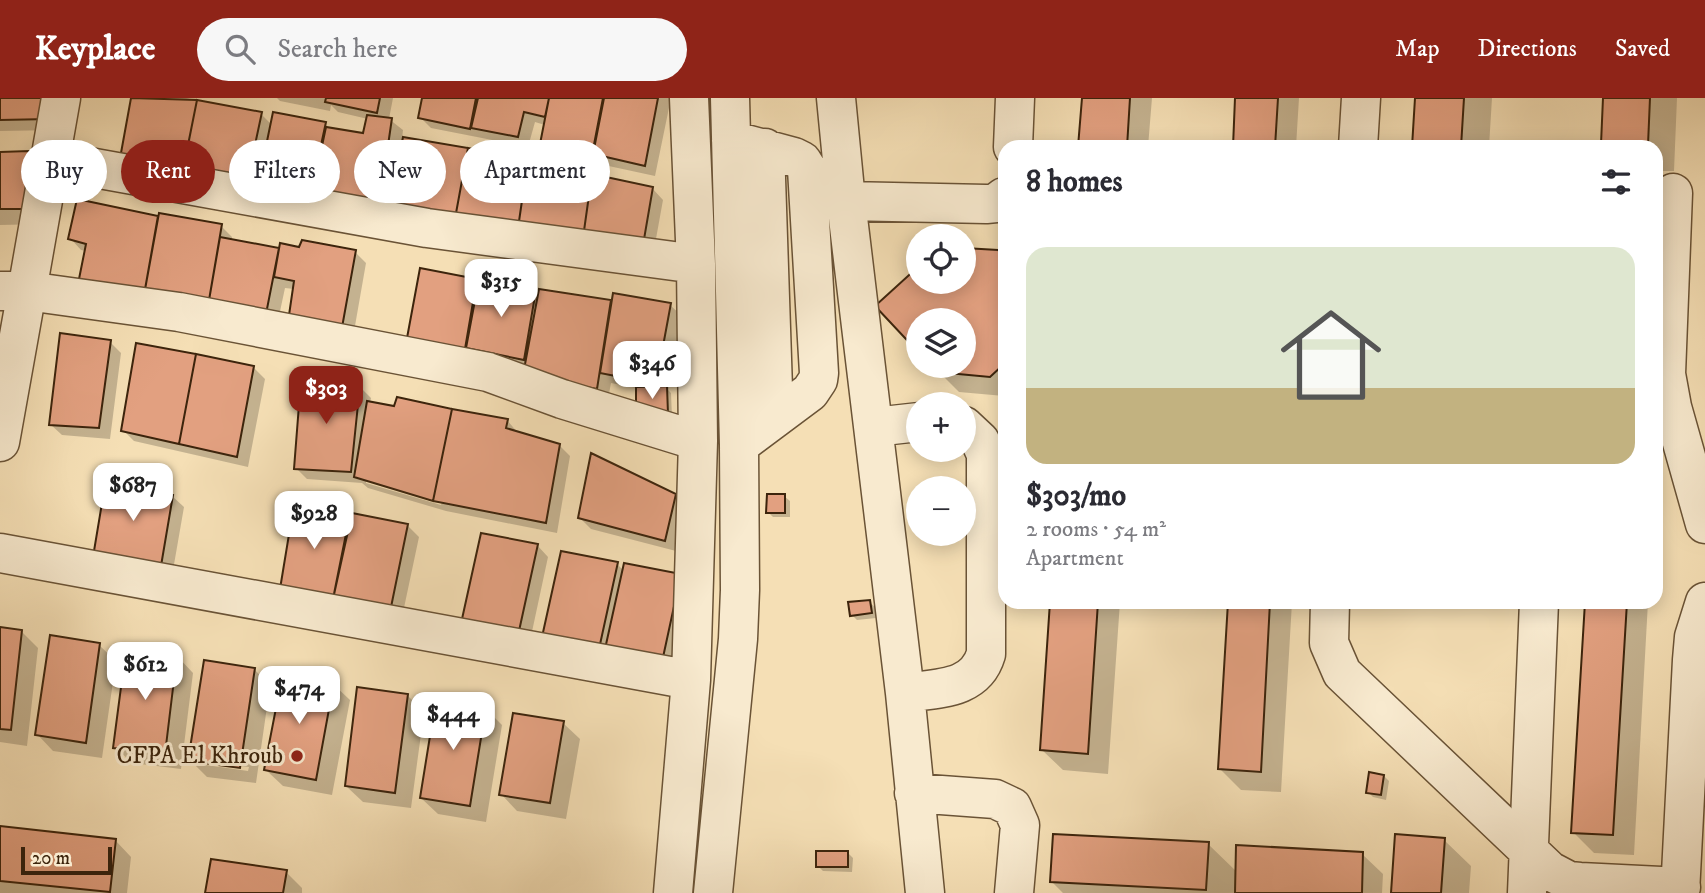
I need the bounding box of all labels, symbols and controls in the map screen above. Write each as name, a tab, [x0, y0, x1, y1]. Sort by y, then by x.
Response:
search box	[197, 18, 687, 81]
text: Keyplace	[35, 29, 155, 70]
icon: search	[221, 30, 259, 68]
text: Search here	[277, 33, 398, 66]
text: Map	[1395, 34, 1440, 64]
text: Directions	[1478, 34, 1577, 64]
text: Saved	[1615, 34, 1670, 64]
chip: Buy	[21, 140, 107, 203]
chip: Rent	[121, 140, 215, 203]
chip: Filters	[229, 140, 340, 203]
chip: New	[354, 140, 446, 203]
chip: Apartment	[460, 140, 610, 203]
icon: filters	[1597, 163, 1635, 201]
text: 8 homes	[1026, 164, 1123, 201]
map controls	[906, 224, 976, 546]
button: locate	[906, 224, 976, 294]
pin: $315	[460, 260, 542, 319]
text: $315	[481, 267, 521, 296]
icon: home	[1268, 292, 1394, 418]
button: layers	[906, 308, 976, 378]
pin: $346	[611, 342, 693, 401]
text: $346	[629, 349, 675, 378]
pin: $303	[285, 366, 367, 426]
text: $303	[305, 374, 347, 403]
button: +	[906, 392, 976, 462]
pin: $687	[92, 464, 174, 523]
text: $687	[109, 471, 157, 500]
button: −	[906, 476, 976, 546]
text: $303/mo	[1026, 478, 1126, 515]
pin: $928	[273, 491, 355, 551]
text: $928	[291, 499, 337, 528]
text: 2 rooms · 54 m²	[1026, 515, 1166, 544]
text: Apartment	[1026, 544, 1124, 573]
pin: $612	[104, 642, 186, 702]
text: $612	[123, 650, 167, 679]
pin: $474	[258, 666, 340, 726]
text: $474	[274, 674, 324, 703]
pin: $444	[412, 692, 494, 752]
text: $444	[427, 700, 479, 729]
place label: CFPA El Khroub	[116, 741, 283, 771]
marker: CFPA El Khroub	[289, 748, 305, 764]
scale bar	[21, 844, 112, 876]
text: 20 m	[32, 847, 70, 870]

